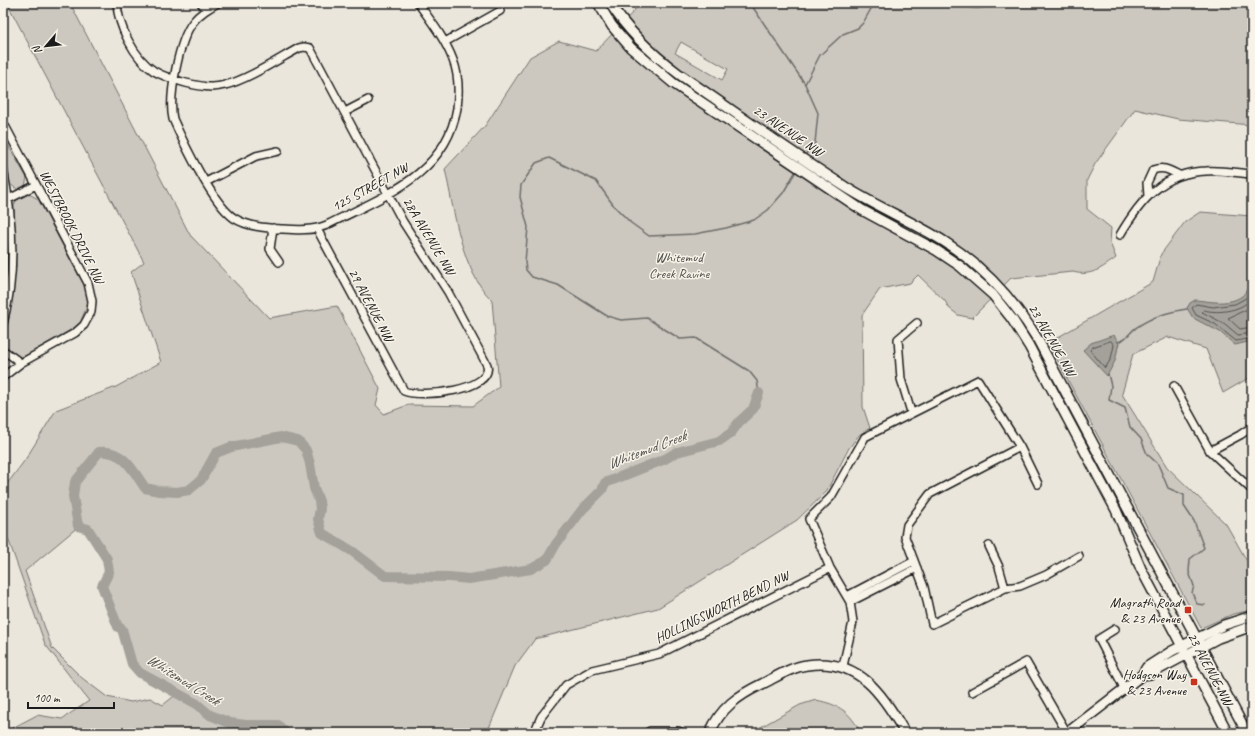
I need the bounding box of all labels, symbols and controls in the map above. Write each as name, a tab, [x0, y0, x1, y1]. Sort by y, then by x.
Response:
north arrow	[26, 26, 66, 66]
text: N	[28, 42, 45, 57]
street label: 23 AVENUE NW	[750, 102, 828, 162]
street label: 125 STREET NW	[329, 158, 413, 215]
street label: WESTBROOK DRIVE NW	[36, 167, 109, 288]
street label: 28A AVENUE NW	[399, 194, 460, 280]
park label: Whitemud Creek Ravine	[649, 249, 710, 282]
street label: 29 AVENUE NW	[345, 266, 399, 347]
street label: 23 AVENUE NW	[1025, 301, 1081, 381]
water label: Whitemud Creek	[605, 425, 692, 474]
street label: HOLLINGSWORTH BEND NW	[652, 566, 794, 647]
place label: Magrath Road & 23 Avenue	[1110, 594, 1182, 627]
marker: Magrath Road & 23 Avenue	[1183, 605, 1193, 615]
street label: 23 AVENUE NW	[1184, 630, 1238, 711]
water label: Whitemud Creek	[143, 650, 226, 712]
place label: Hodgson Way & 23 Avenue	[1123, 666, 1187, 699]
marker: Hodgson Way & 23 Avenue	[1189, 677, 1199, 687]
scale bar	[28, 684, 114, 710]
text: 100 m	[34, 690, 61, 706]

